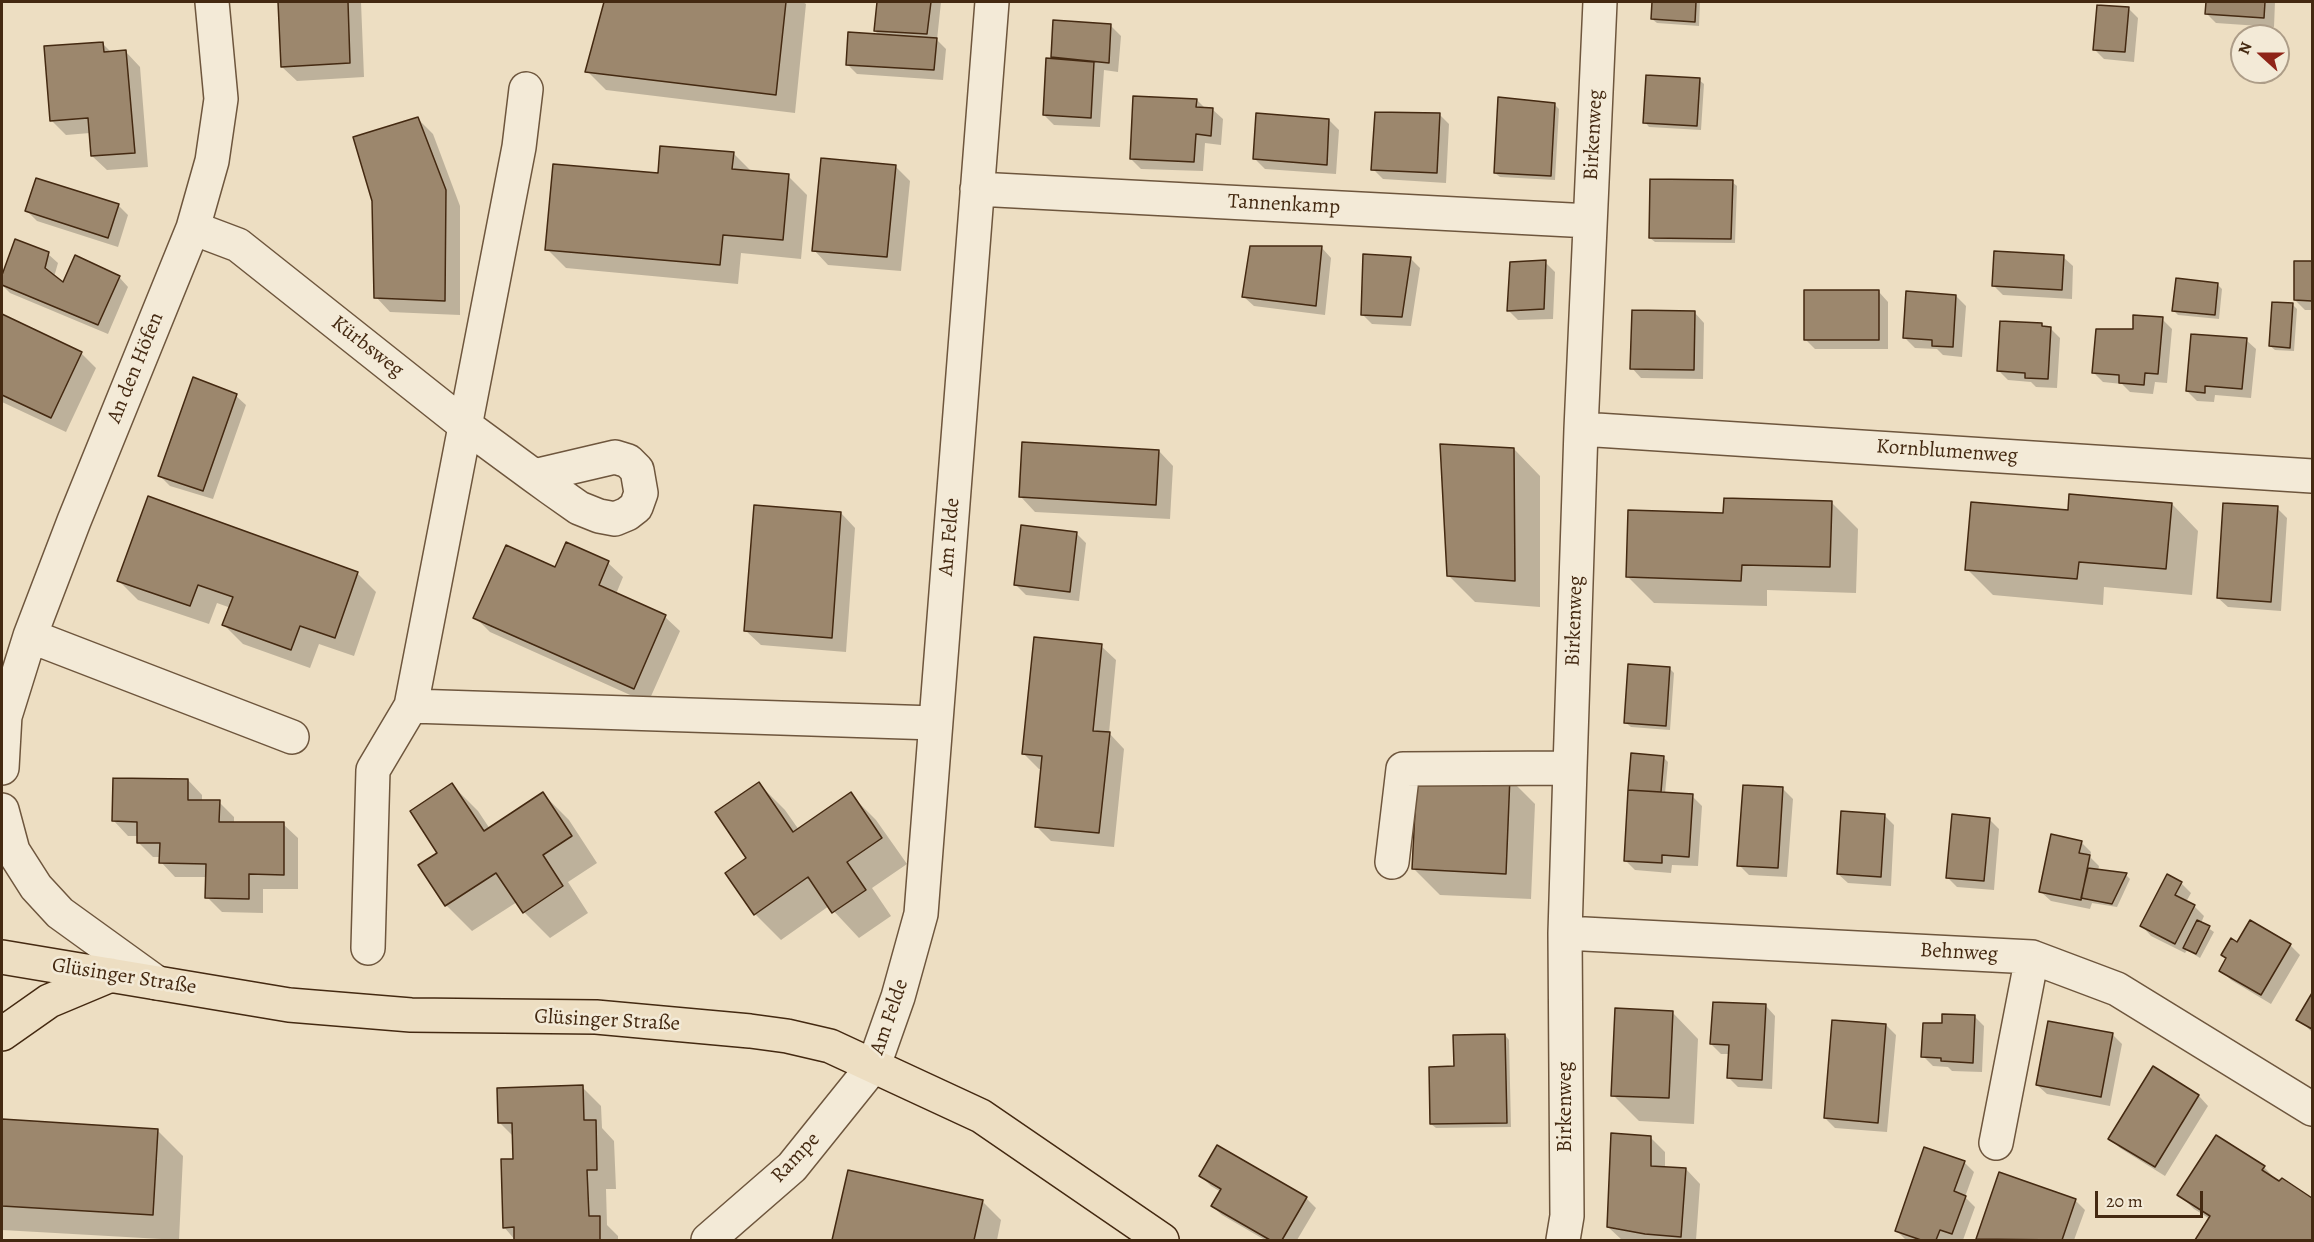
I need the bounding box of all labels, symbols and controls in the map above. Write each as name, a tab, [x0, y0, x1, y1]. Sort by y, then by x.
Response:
north arrow	[2230, 24, 2290, 84]
text: N	[2233, 39, 2257, 58]
street label: Birkenweg	[1579, 89, 1609, 181]
street label: Tannenkamp	[1227, 189, 1341, 221]
street label: An den Höfen	[102, 309, 170, 427]
street label: Kürbsweg	[326, 311, 408, 383]
street label: Kornblumenweg	[1875, 434, 2019, 470]
street label: Am Felde	[934, 497, 966, 577]
street label: Birkenweg	[1561, 575, 1589, 667]
street label: Behnweg	[1919, 938, 1999, 968]
street label: Glüsinger Straße	[50, 953, 198, 1001]
street label: Am Felde	[865, 976, 915, 1058]
street label: Glüsinger Straße	[534, 1005, 680, 1037]
street label: Birkenweg	[1553, 1061, 1579, 1153]
street label: Rampe	[766, 1127, 826, 1189]
scale bar	[2098, 1179, 2206, 1217]
text: 20 m	[2106, 1189, 2143, 1213]

